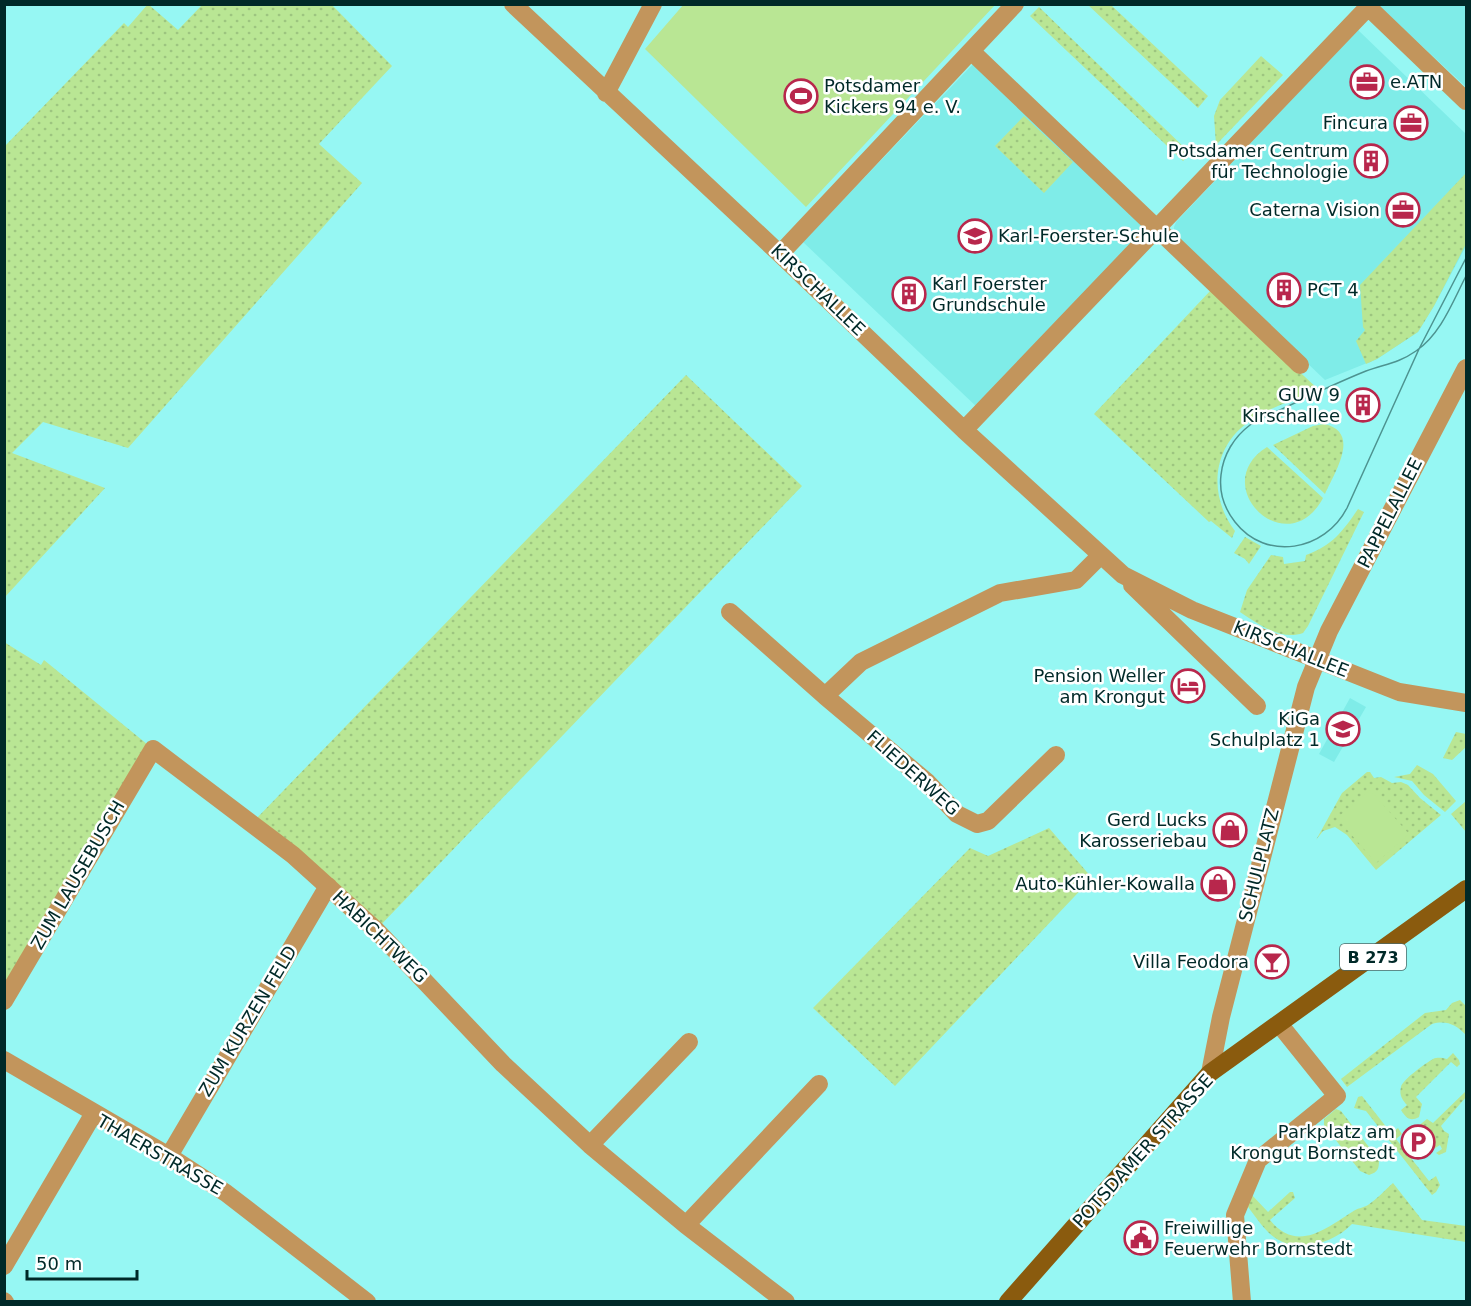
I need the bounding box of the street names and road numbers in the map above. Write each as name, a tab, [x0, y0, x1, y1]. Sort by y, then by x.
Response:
street label: KIRSCHALLEE	[767, 240, 870, 340]
street label: PAPPELALLEE	[1353, 454, 1426, 571]
street label: KIRSCHALLEE	[1231, 616, 1352, 681]
street label: FLIEDERWEG	[863, 726, 964, 820]
street label: ZUM LAUSEBUSCH	[26, 797, 129, 953]
street label: SCHULPLATZ	[1234, 806, 1283, 924]
street label: HABICHTWEG	[329, 886, 432, 987]
street label: ZUM KURZEN FELD	[194, 942, 301, 1100]
road number: B 273	[1340, 944, 1406, 970]
street label: POTSDAMER STRASSE	[1068, 1070, 1217, 1232]
street label: THAERSTRASSE	[93, 1110, 227, 1199]

